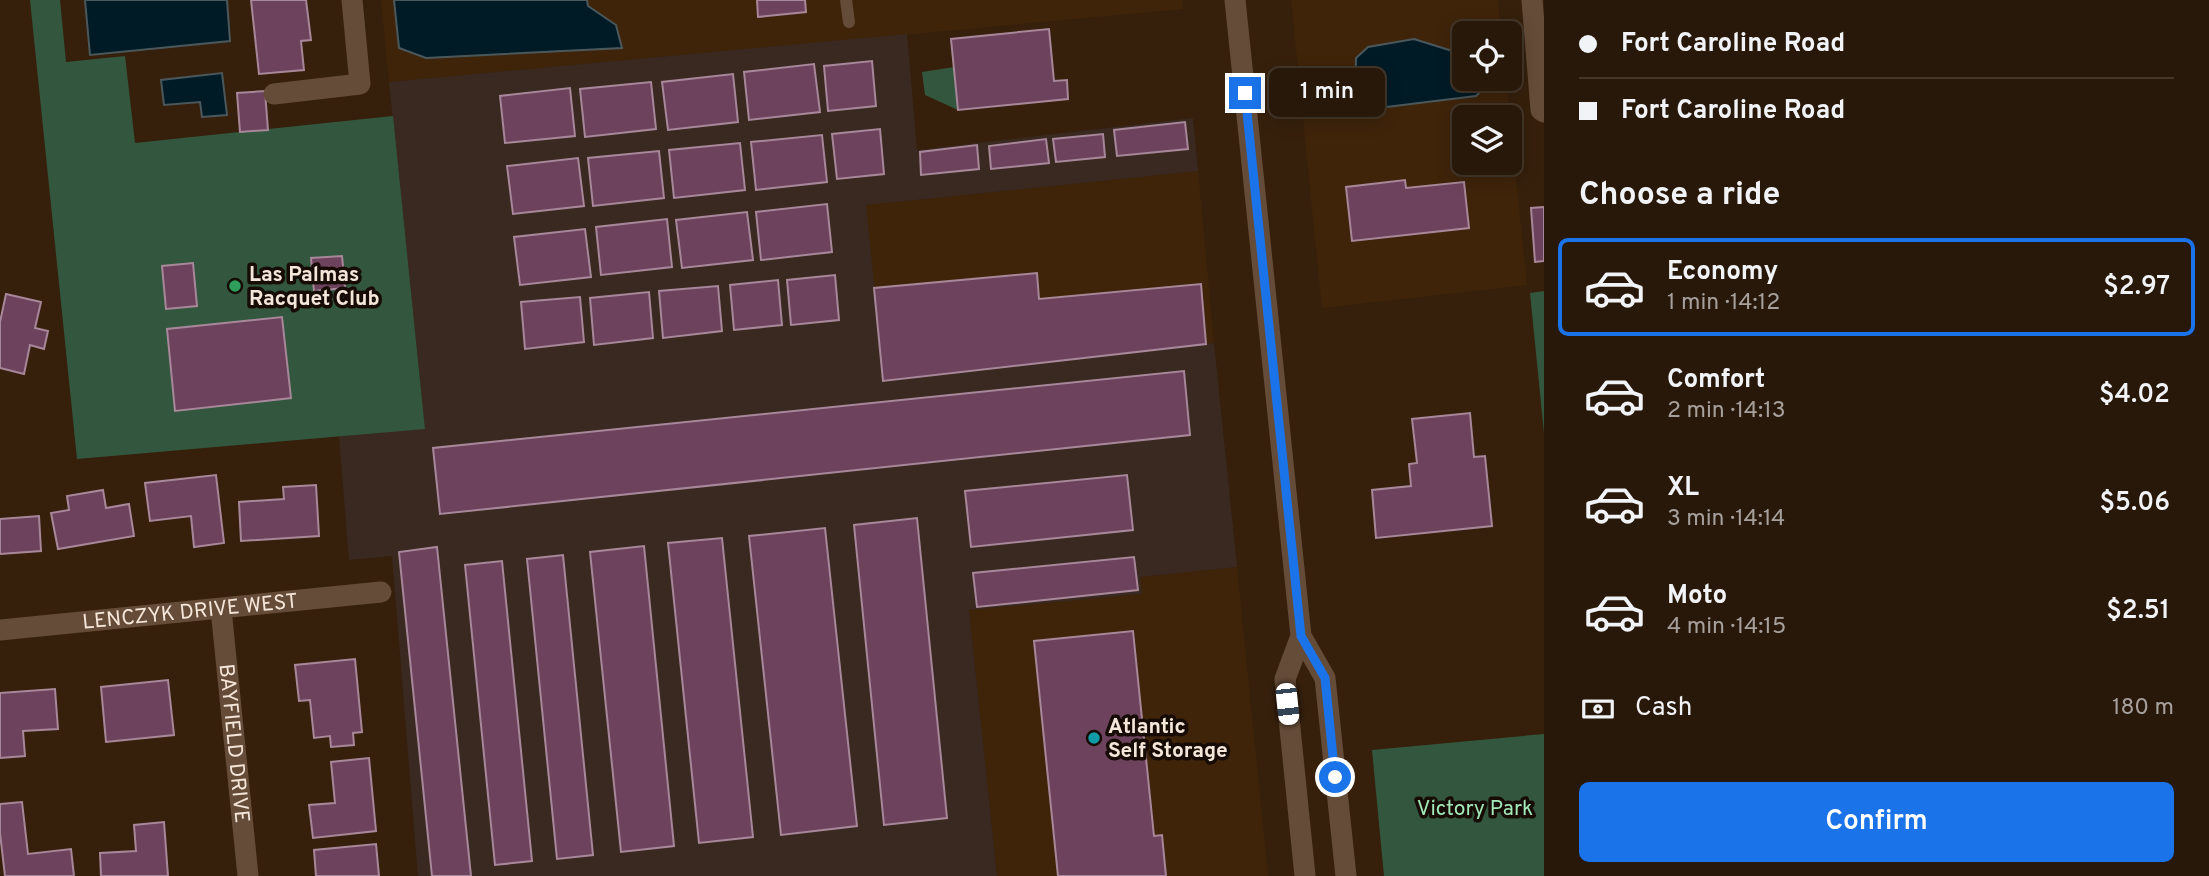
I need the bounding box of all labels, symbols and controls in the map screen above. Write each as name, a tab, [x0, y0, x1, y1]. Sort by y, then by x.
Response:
map controls	[1452, 21, 1522, 175]
button: locate	[1452, 21, 1522, 91]
text: Fort Caroline Road	[1621, 28, 1845, 61]
callout: 1 min	[1270, 68, 1385, 118]
route end	[1229, 77, 1261, 109]
text: 1 min	[1300, 78, 1354, 107]
text: Fort Caroline Road	[1621, 95, 1845, 128]
button: layers	[1452, 105, 1522, 175]
text: Choose a ride	[1579, 176, 1780, 216]
icon: car	[1583, 256, 1646, 319]
text: Economy	[1667, 256, 1778, 289]
place label: Las Palmas Racquet Club	[249, 262, 380, 313]
text: $2.97	[2103, 271, 2170, 304]
marker: Las Palmas Racquet Club	[227, 278, 243, 294]
text: 1 min · 14:12	[1667, 289, 1780, 318]
icon: car	[1583, 364, 1646, 427]
text: Comfort	[1667, 364, 1765, 397]
text: $4.02	[2099, 379, 2170, 412]
text: 2 min · 14:13	[1667, 397, 1786, 426]
icon: car	[1583, 472, 1646, 535]
text: XL	[1667, 472, 1699, 505]
text: $5.06	[2100, 487, 2170, 520]
text: 3 min · 14:14	[1667, 505, 1785, 534]
icon: car	[1583, 580, 1646, 643]
text: Moto	[1667, 580, 1727, 613]
street label: LENCZYK DRIVE WEST	[81, 588, 299, 637]
text: $2.51	[2106, 595, 2170, 628]
text: 4 min · 14:15	[1667, 613, 1786, 642]
street label: BAYFIELD DRIVE	[212, 663, 255, 824]
car	[1275, 682, 1300, 726]
icon: cash	[1579, 690, 1617, 728]
text: Cash	[1635, 692, 1692, 725]
text: 180 m	[2112, 694, 2174, 723]
place label: Atlantic Self Storage	[1108, 714, 1228, 765]
marker: Atlantic Self Storage	[1086, 730, 1102, 746]
route start	[1319, 761, 1351, 793]
button: Confirm	[1579, 782, 2174, 862]
park label: Victory Park	[1417, 796, 1533, 823]

